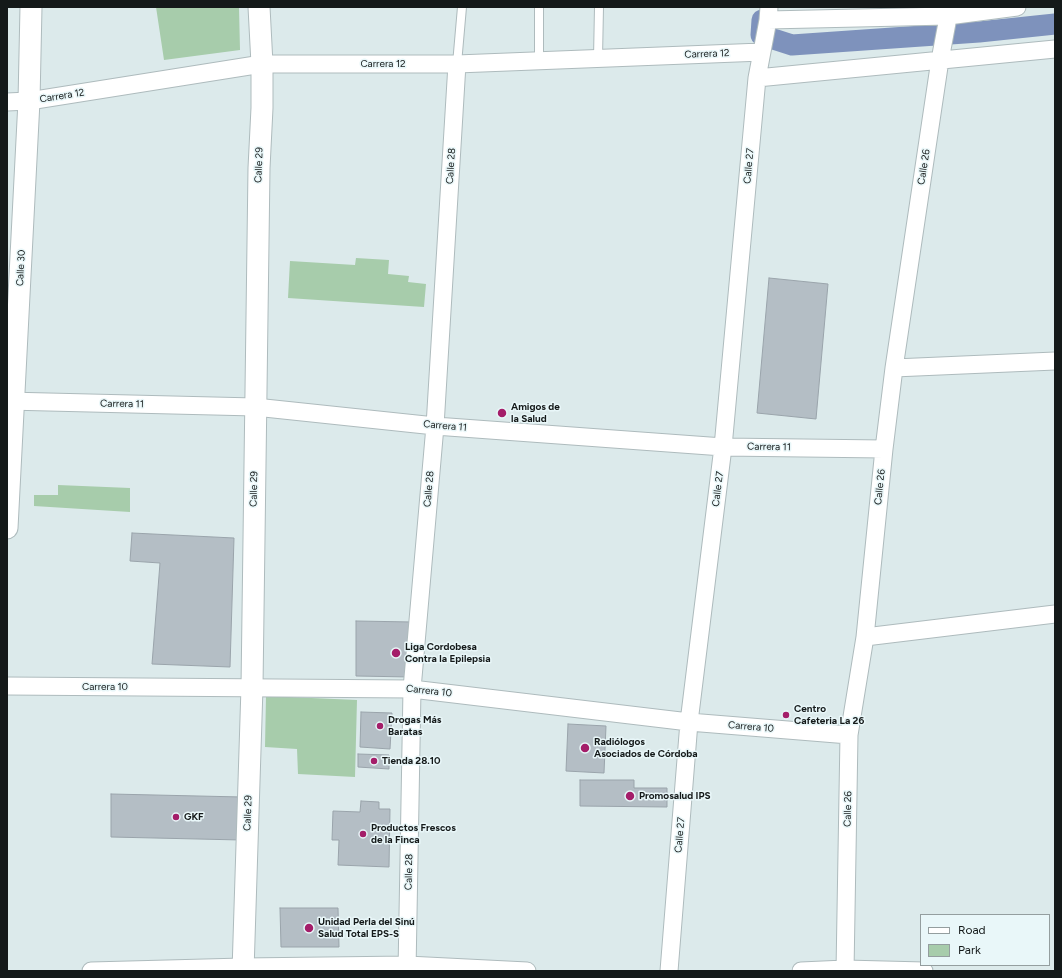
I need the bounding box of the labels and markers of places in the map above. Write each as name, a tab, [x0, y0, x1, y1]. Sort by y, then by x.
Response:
place label: Amigos de la Salud	[511, 401, 560, 424]
marker: Amigos de la Salud	[496, 407, 508, 419]
place label: Liga Cordobesa Contra la Epilepsia	[405, 641, 491, 664]
marker: Liga Cordobesa Contra la Epilepsia	[390, 647, 402, 659]
place label: Centro Cafeteria La 26	[794, 703, 864, 726]
marker: Centro Cafeteria La 26	[781, 710, 791, 720]
place label: Drogas Más Baratas	[388, 714, 441, 738]
marker: Drogas Más Baratas	[375, 721, 385, 731]
place label: Radiólogos Asociados de Córdoba	[594, 736, 698, 760]
marker: Radiólogos Asociados de Córdoba	[579, 742, 591, 754]
place label: Tienda 28.10	[382, 755, 440, 767]
marker: Tienda 28.10	[369, 756, 379, 766]
marker: Promosalud IPS	[624, 790, 636, 802]
place label: Promosalud IPS	[639, 790, 711, 802]
place label: GKF	[184, 811, 204, 823]
marker: GKF	[171, 812, 181, 822]
place label: Productos Frescos de la Finca	[371, 822, 456, 846]
marker: Productos Frescos de la Finca	[358, 829, 368, 839]
place label: Unidad Perla del Sinú Salud Total EPS-S	[318, 916, 415, 940]
marker: Unidad Perla del Sinú Salud Total EPS-S	[303, 922, 315, 934]

